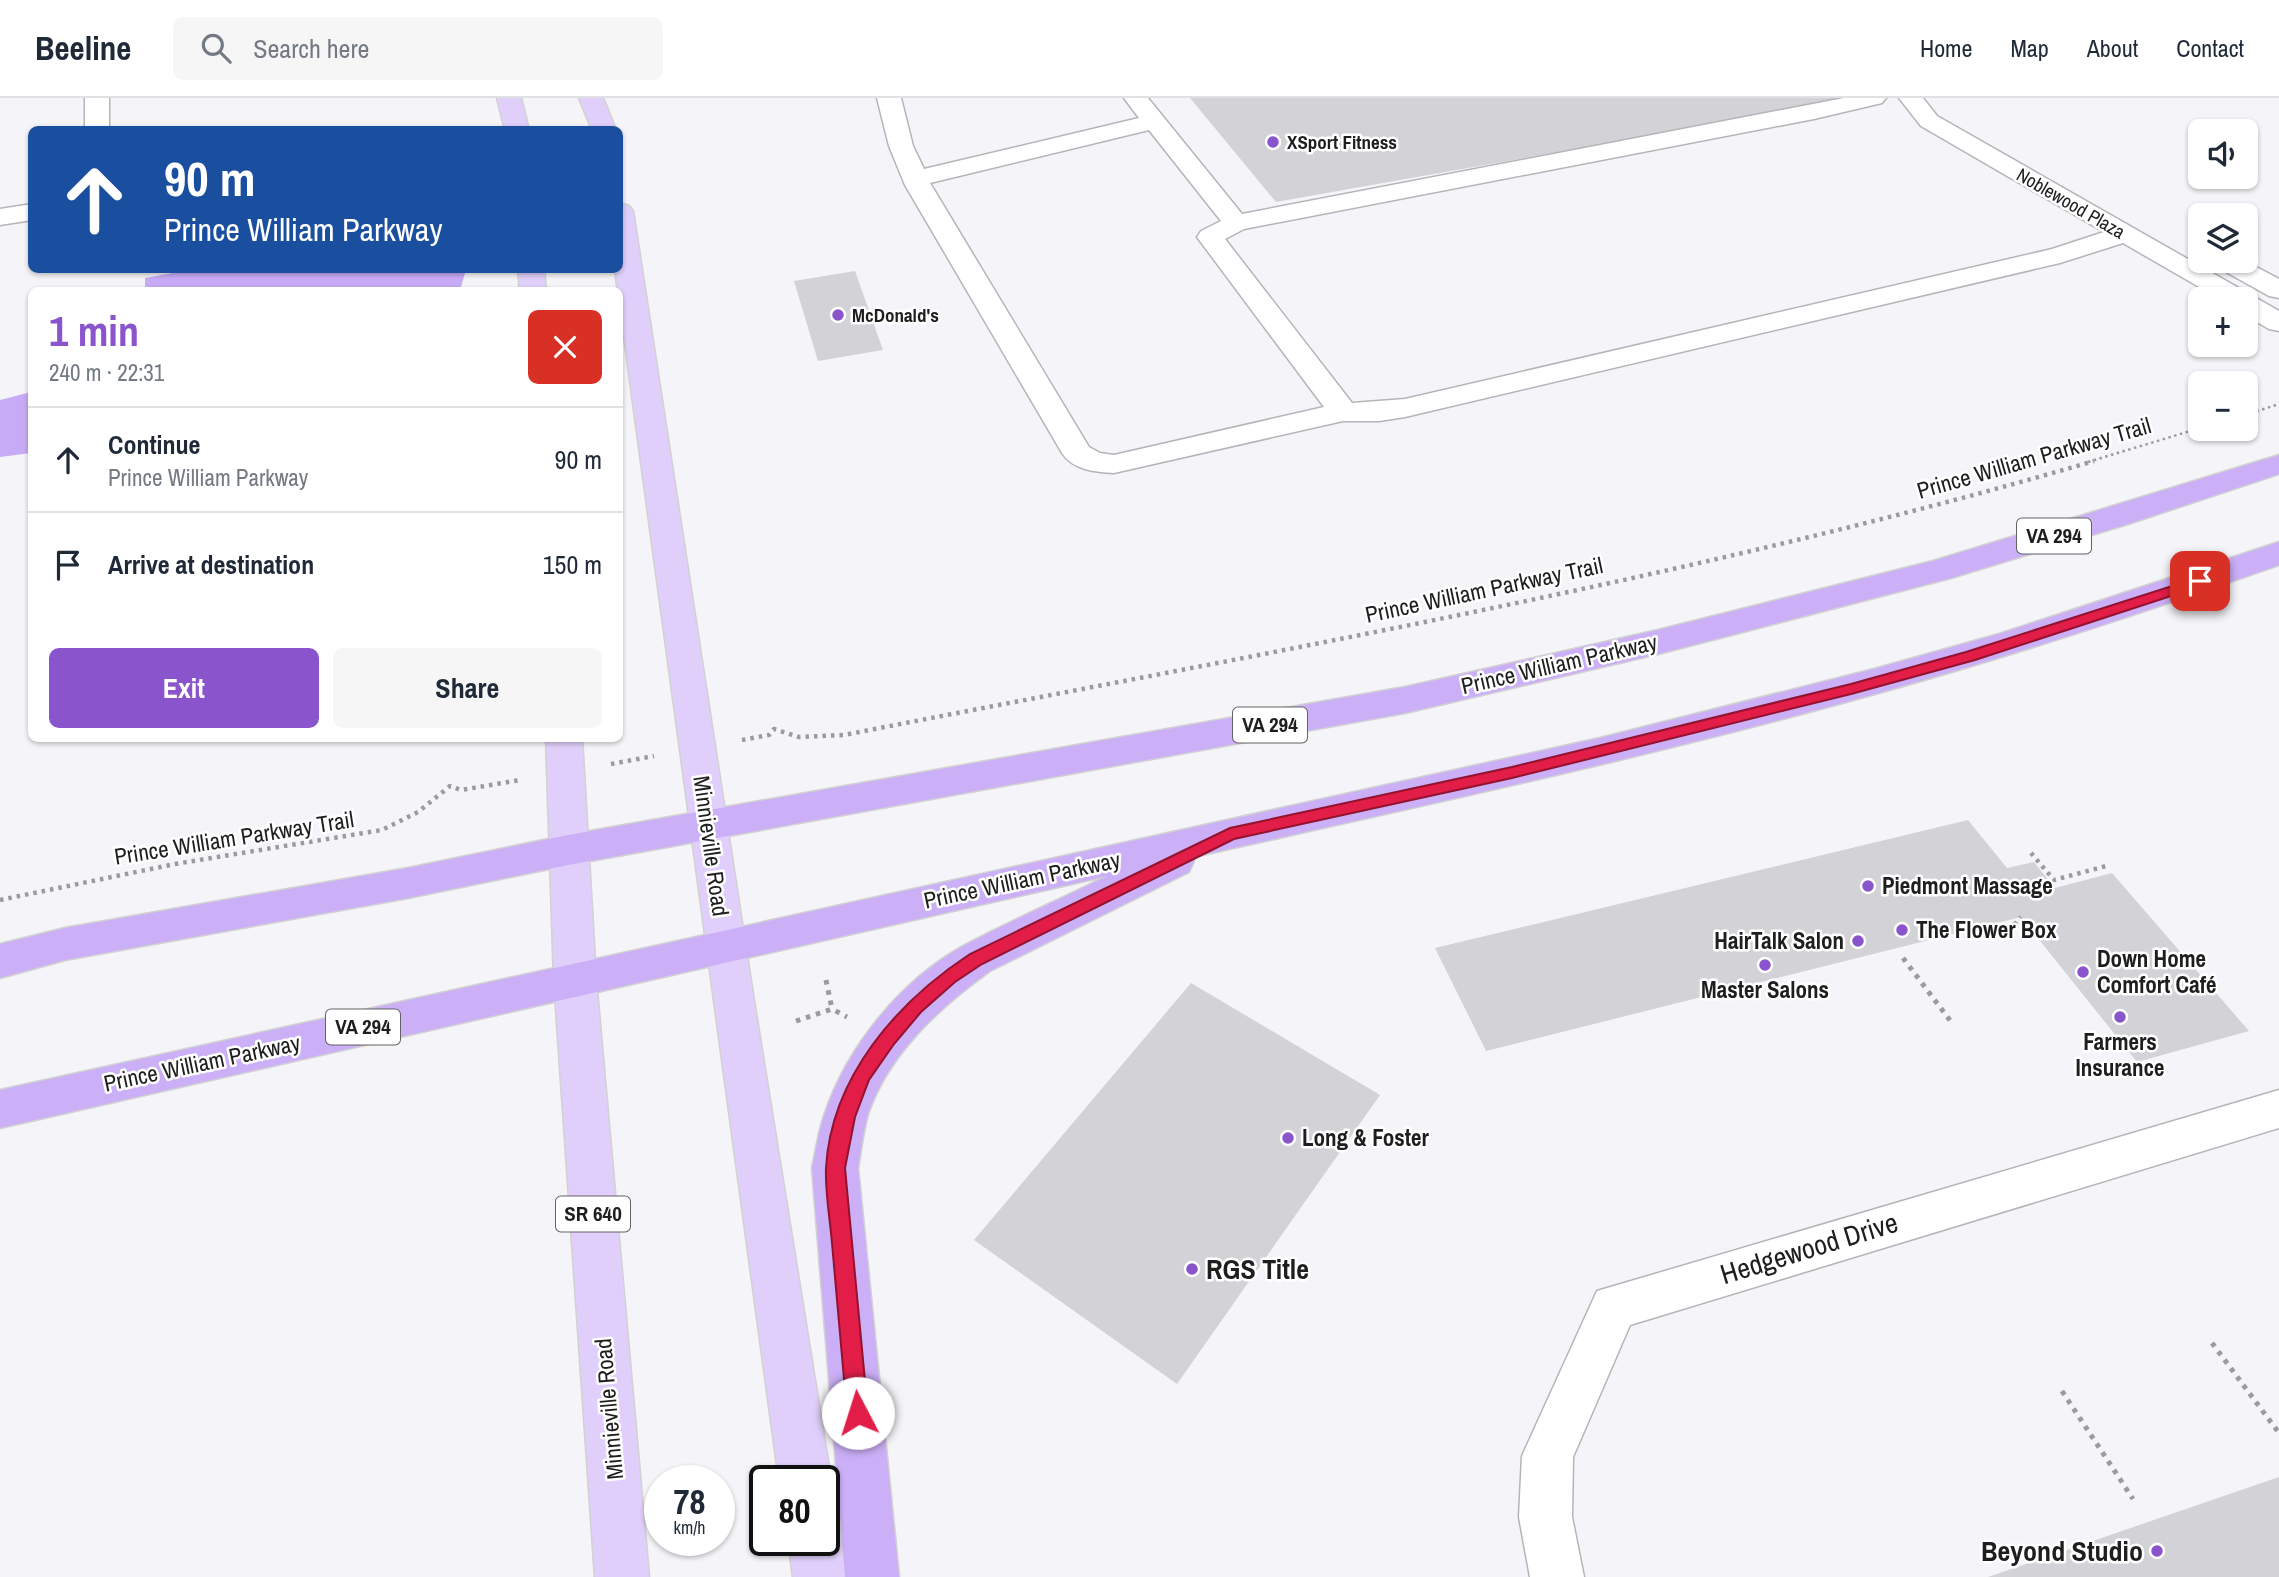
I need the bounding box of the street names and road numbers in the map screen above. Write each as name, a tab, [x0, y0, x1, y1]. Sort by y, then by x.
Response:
street label: Noblewood Plaza	[2012, 161, 2130, 245]
street label: Prince William Parkway Trail	[1913, 409, 2155, 506]
road number: VA 294	[2017, 518, 2091, 554]
street label: Prince William Parkway Trail	[1362, 549, 1606, 630]
street label: Prince William Parkway	[1458, 626, 1660, 701]
road number: VA 294	[1233, 708, 1307, 742]
street label: Minnieville Road	[686, 774, 737, 918]
street label: Prince William Parkway Trail	[112, 803, 356, 872]
street label: Prince William Parkway	[921, 843, 1124, 915]
road number: VA 294	[326, 1010, 400, 1044]
street label: Prince William Parkway	[101, 1026, 304, 1098]
road number: SR 640	[556, 1196, 630, 1232]
street label: Hedgewood Drive	[1716, 1203, 1902, 1293]
street label: Minnieville Road	[587, 1337, 630, 1481]

